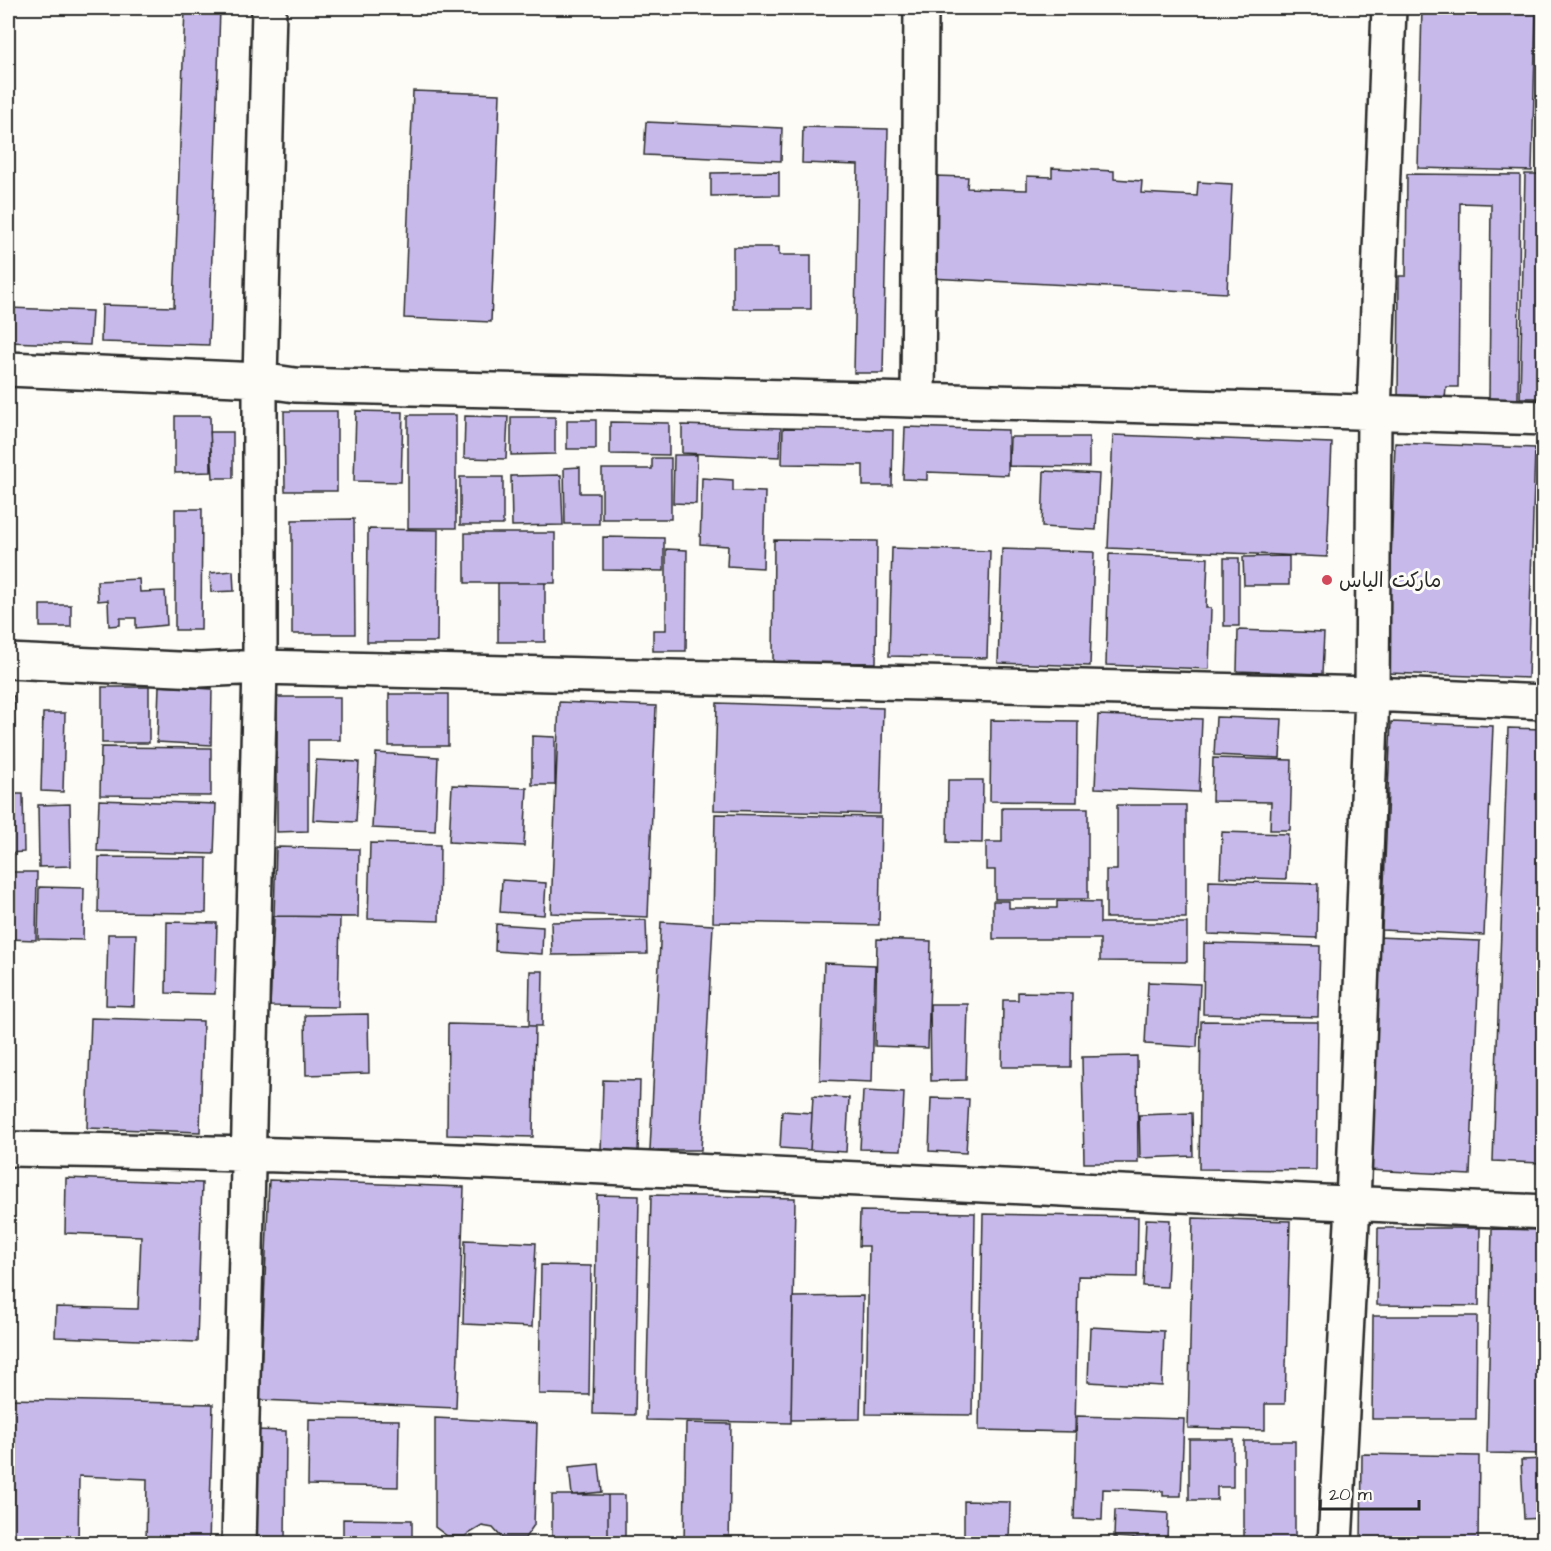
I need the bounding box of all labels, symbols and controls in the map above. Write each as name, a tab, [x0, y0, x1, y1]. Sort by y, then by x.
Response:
place label: مارکت الیاس	[1339, 567, 1441, 595]
marker: مارکت الیاس	[1320, 573, 1334, 587]
scale bar	[1320, 1473, 1419, 1511]
text: 20 m	[1329, 1482, 1372, 1507]

